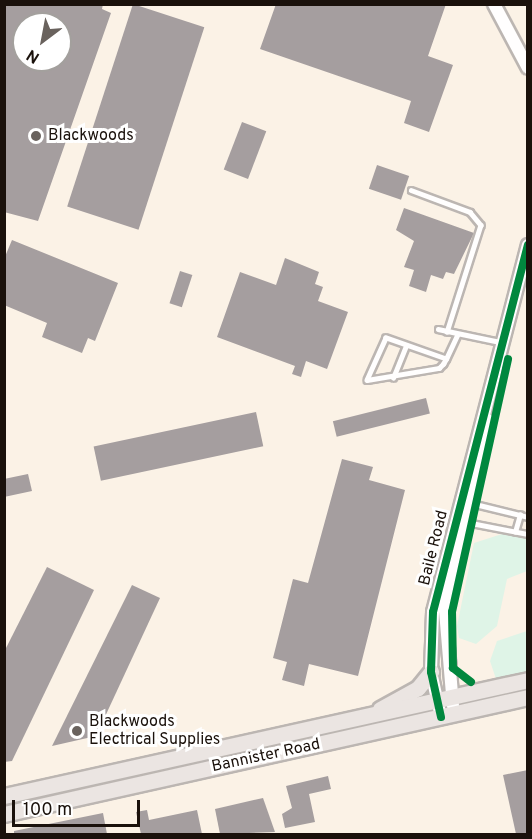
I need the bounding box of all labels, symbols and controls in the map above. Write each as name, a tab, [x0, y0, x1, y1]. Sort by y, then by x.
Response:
north arrow	[12, 12, 72, 72]
text: N	[23, 44, 44, 67]
place label: Blackwoods	[48, 126, 134, 146]
marker: Blackwoods	[29, 129, 43, 143]
street label: Baile Road	[415, 508, 453, 588]
place label: Blackwoods Electrical Supplies	[89, 712, 220, 750]
marker: Blackwoods Electrical Supplies	[70, 724, 84, 738]
street label: Bannister Road	[210, 735, 322, 777]
scale bar	[15, 788, 142, 826]
text: 100 m	[23, 799, 72, 822]

